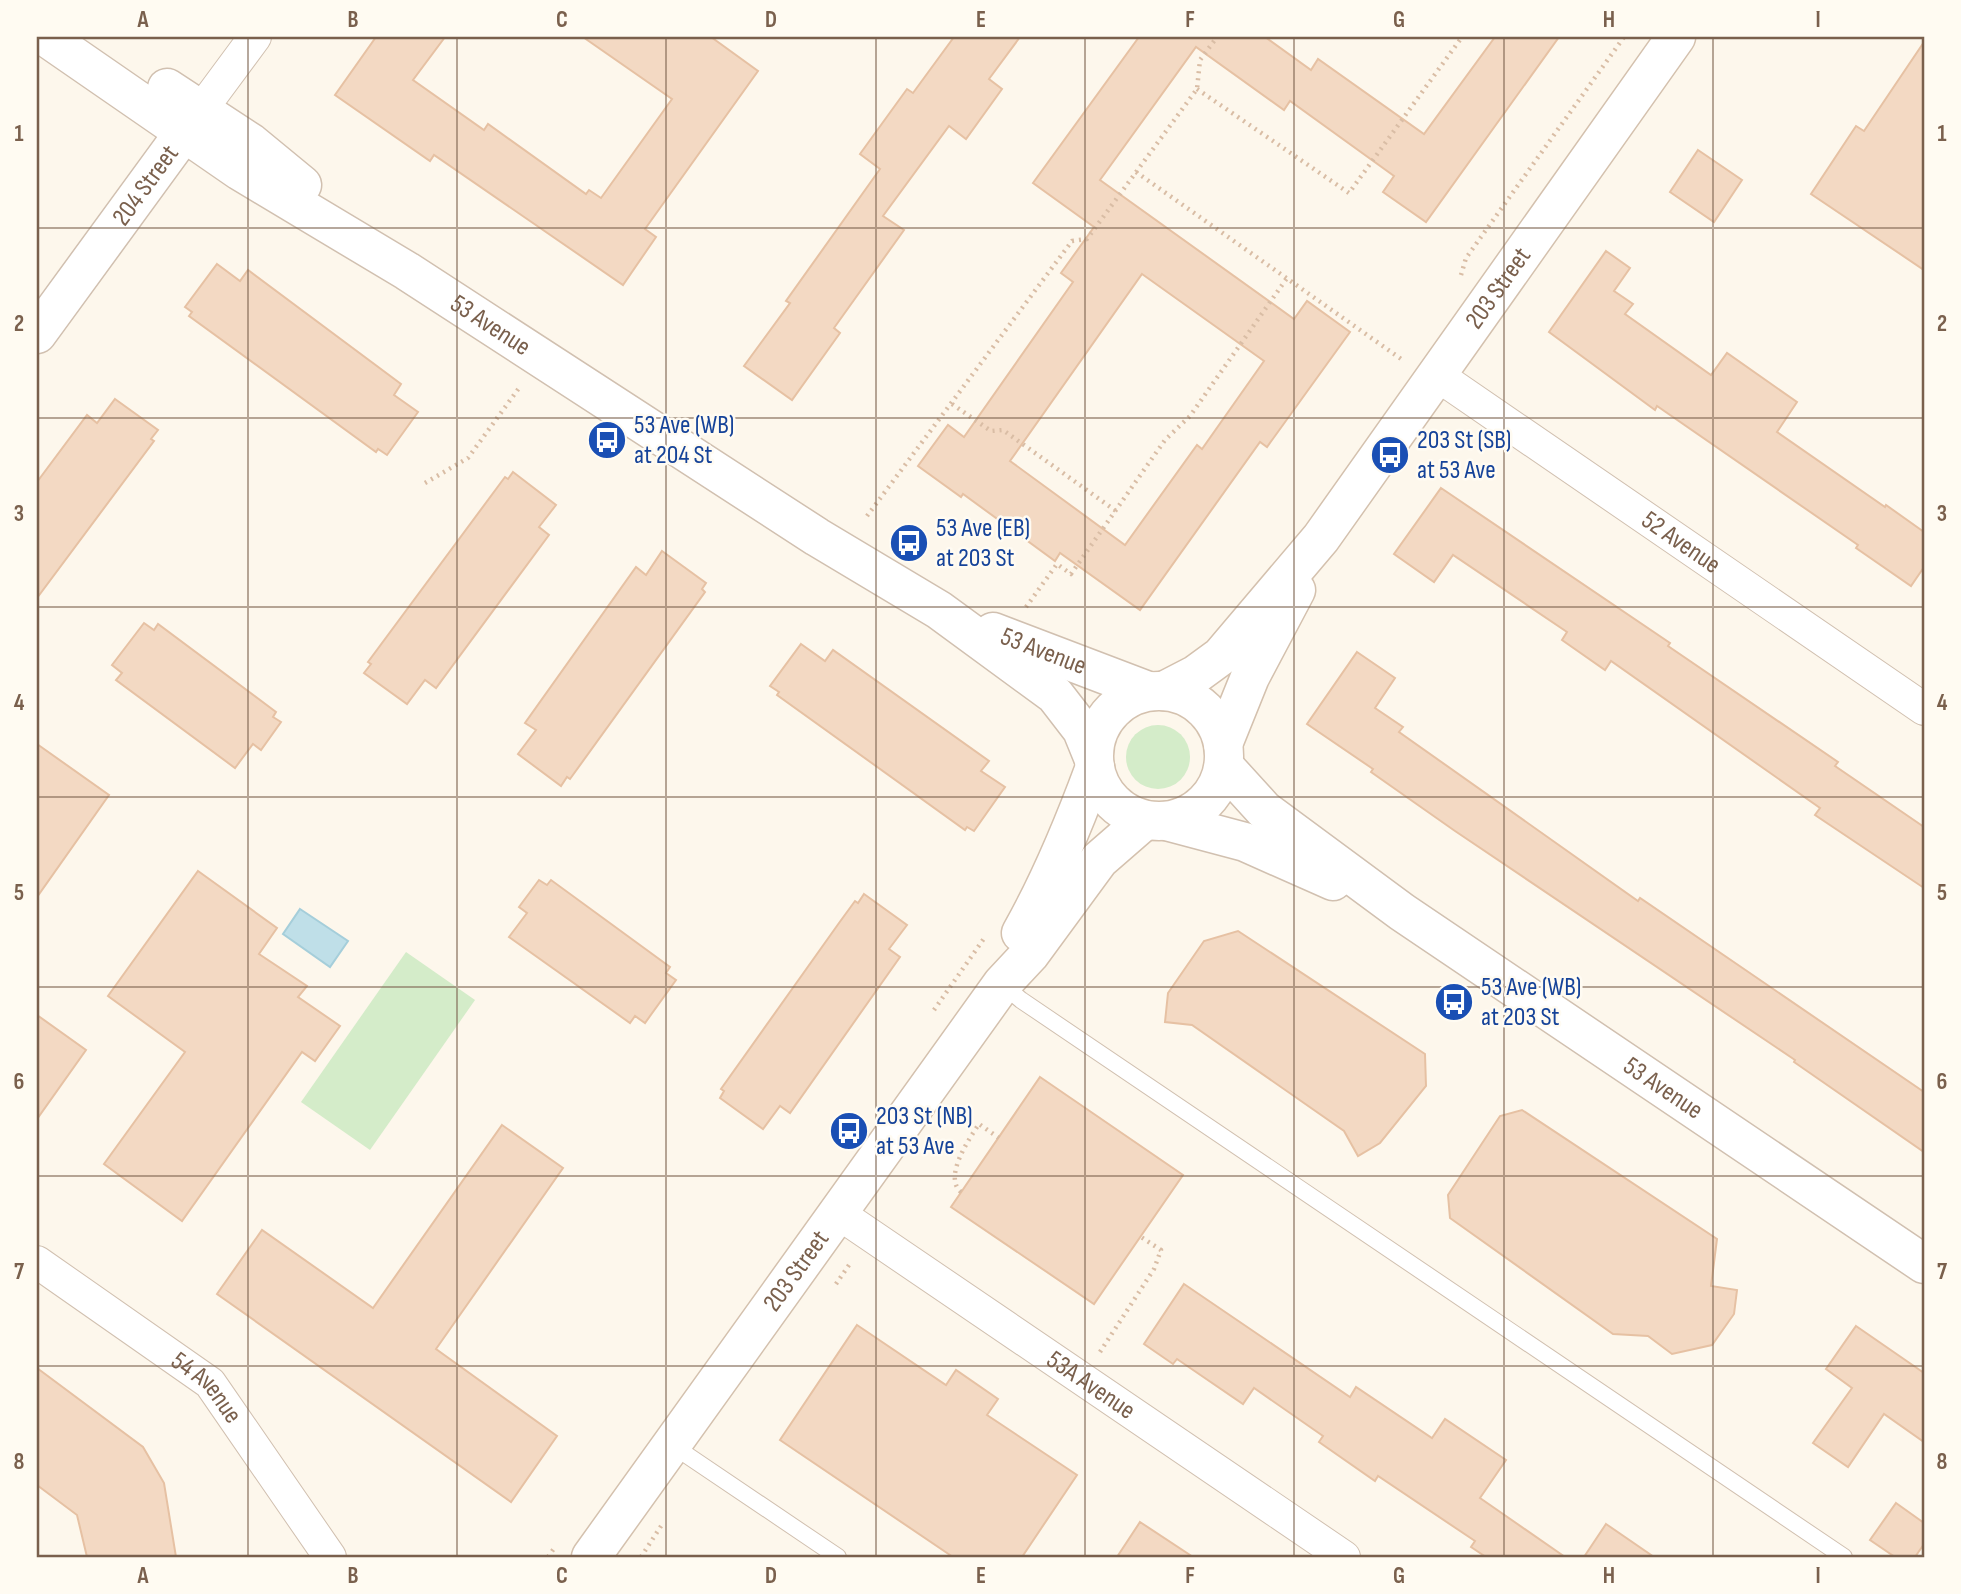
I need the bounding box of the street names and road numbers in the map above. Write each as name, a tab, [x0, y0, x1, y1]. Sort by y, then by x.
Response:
street label: 204 Street	[106, 139, 185, 232]
street label: 203 Street	[1459, 241, 1537, 335]
street label: 53 Avenue	[445, 288, 536, 362]
street label: 52 Avenue	[1636, 504, 1727, 580]
street label: 53 Avenue	[996, 621, 1091, 682]
street label: 53 Avenue	[1618, 1050, 1709, 1126]
street label: 203 Street	[757, 1224, 836, 1317]
street label: 53A Avenue	[1041, 1344, 1141, 1426]
street label: 54 Avenue	[165, 1345, 249, 1429]

